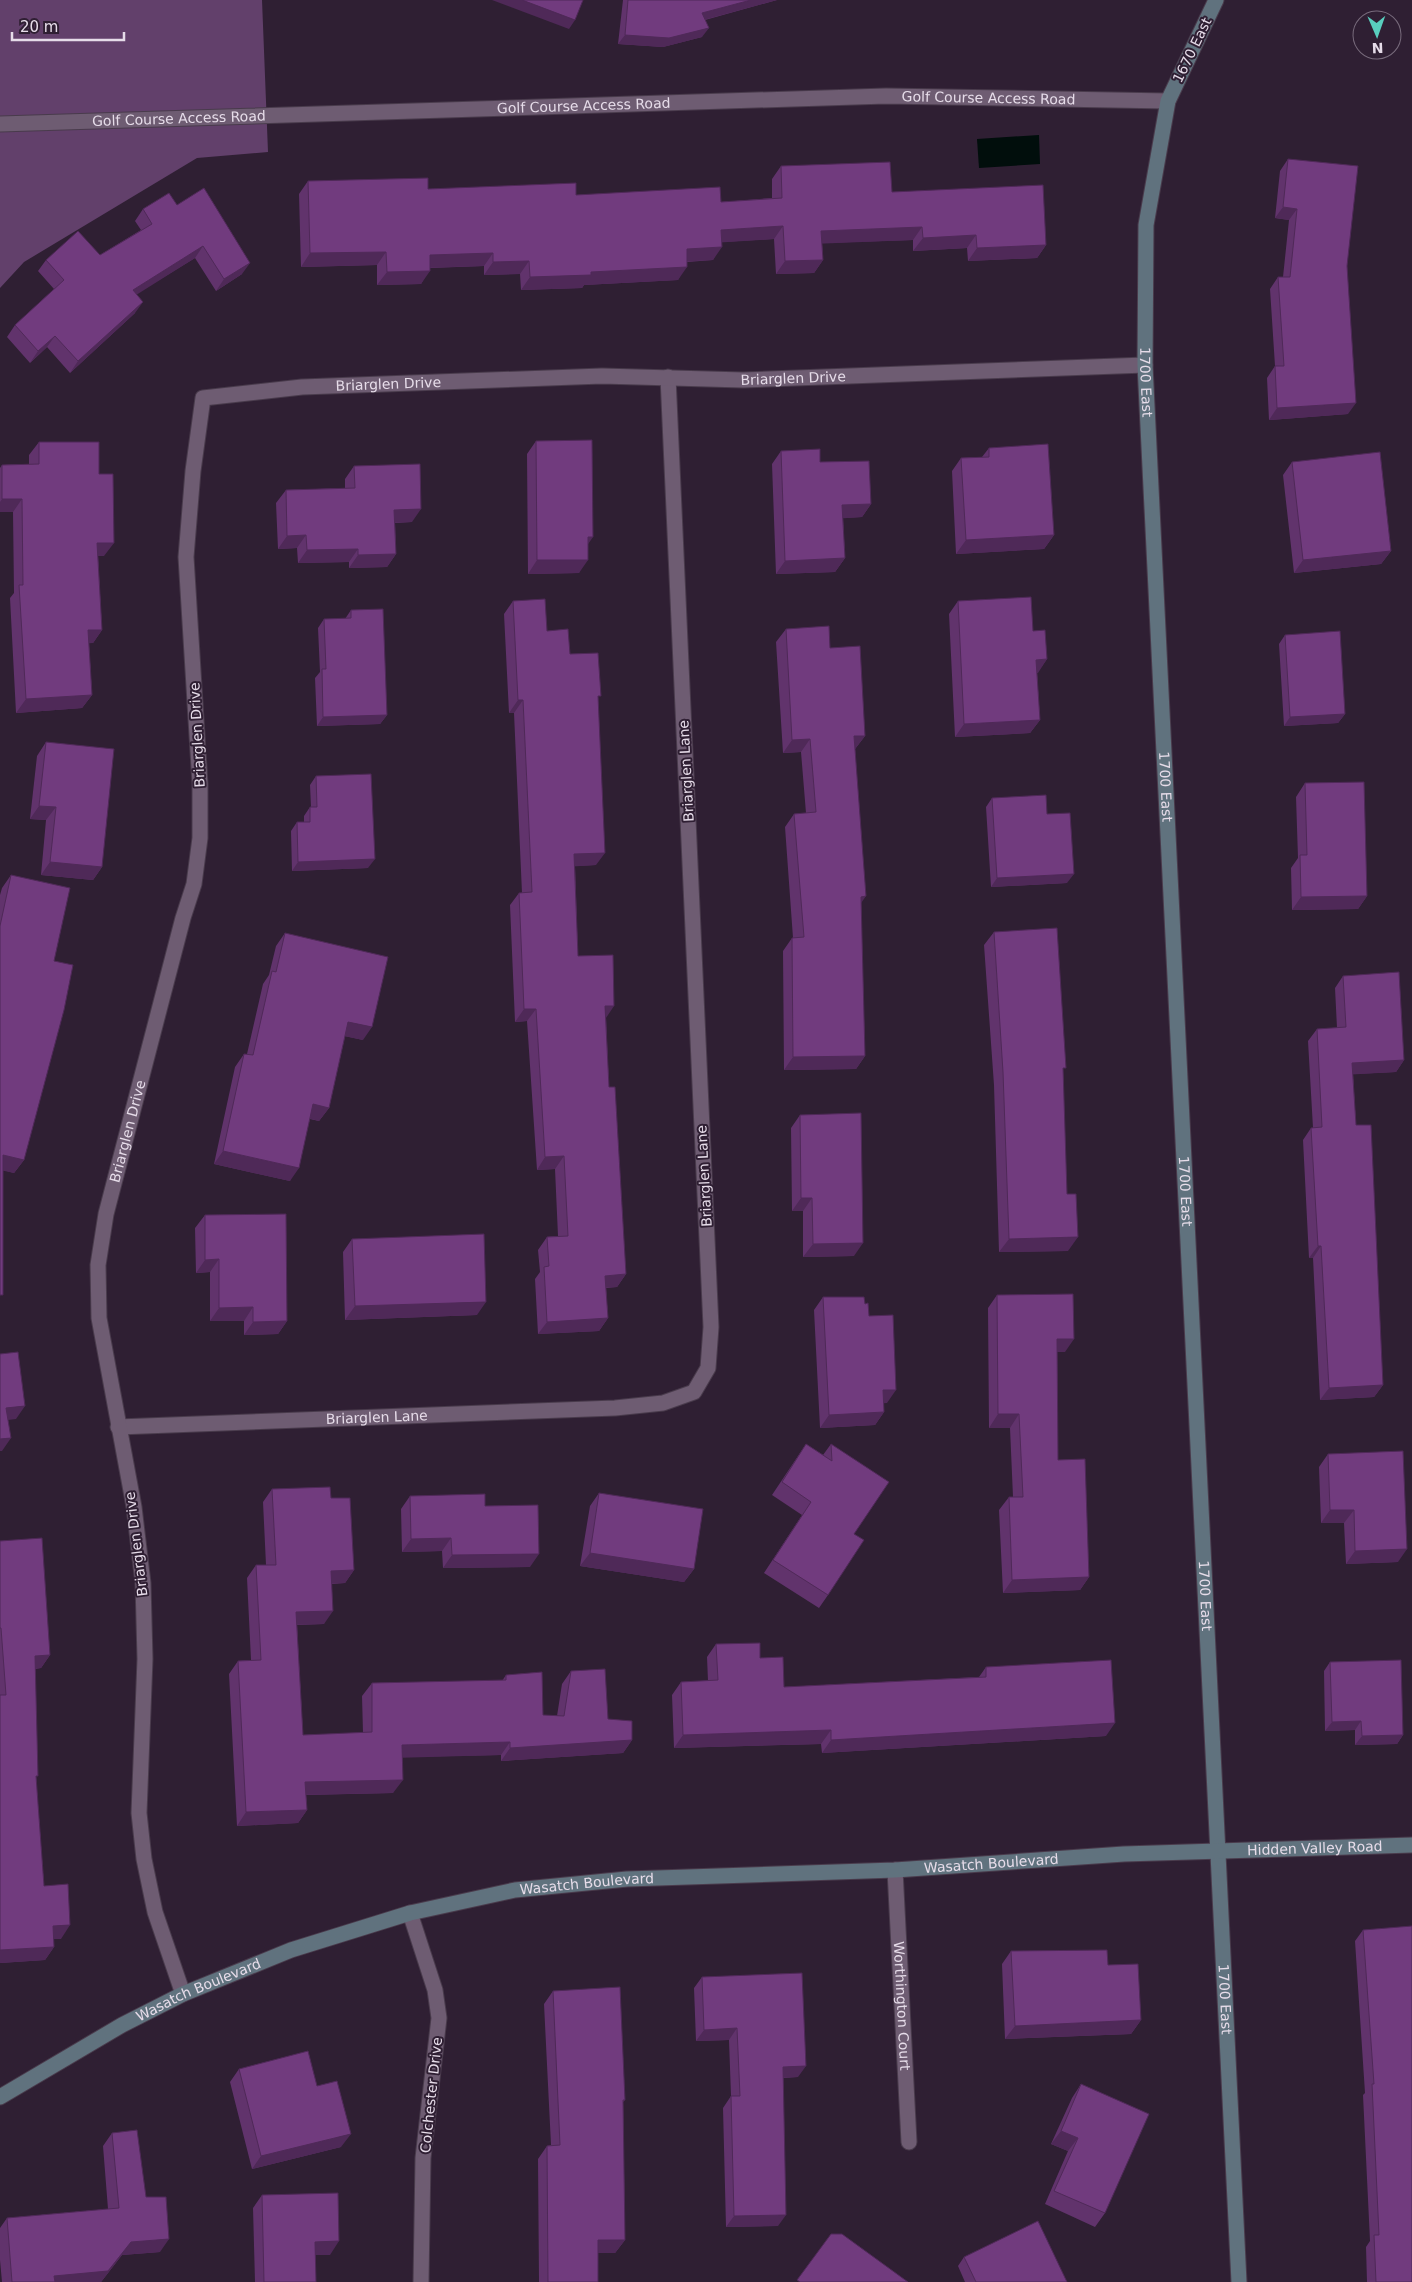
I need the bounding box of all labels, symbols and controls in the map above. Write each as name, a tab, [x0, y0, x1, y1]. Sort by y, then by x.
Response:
scale bar	[12, 10, 125, 42]
north arrow	[1352, 10, 1402, 60]
street label: 1670 East	[1169, 14, 1215, 85]
text: 20 m	[20, 18, 58, 36]
text: N	[1371, 40, 1384, 56]
street label: Golf Course Access Road	[902, 88, 1076, 107]
street label: Golf Course Access Road	[497, 95, 671, 116]
street label: Golf Course Access Road	[92, 108, 266, 129]
street label: 1700 East	[1137, 347, 1156, 418]
street label: Briarglen Drive	[740, 368, 846, 388]
street label: Briarglen Drive	[335, 374, 441, 394]
street label: Briarglen Drive	[186, 682, 208, 788]
street label: Briarglen Lane	[675, 720, 697, 822]
street label: 1700 East	[1156, 751, 1175, 823]
street label: Briarglen Drive	[106, 1078, 149, 1184]
street label: Briarglen Lane	[693, 1125, 715, 1227]
street label: 1700 East	[1176, 1156, 1195, 1227]
street label: Briarglen Lane	[326, 1407, 428, 1427]
street label: Briarglen Drive	[122, 1491, 150, 1597]
street label: 1700 East	[1196, 1560, 1215, 1632]
street label: Hidden Valley Road	[1247, 1838, 1383, 1858]
street label: Wasatch Boulevard	[923, 1851, 1059, 1876]
street label: Wasatch Boulevard	[519, 1870, 654, 1897]
street label: Worthington Court	[891, 1941, 913, 2071]
street label: Wasatch Boulevard	[133, 1955, 263, 2024]
street label: 1700 East	[1215, 1964, 1235, 2035]
street label: Colchester Drive	[417, 2036, 445, 2154]

